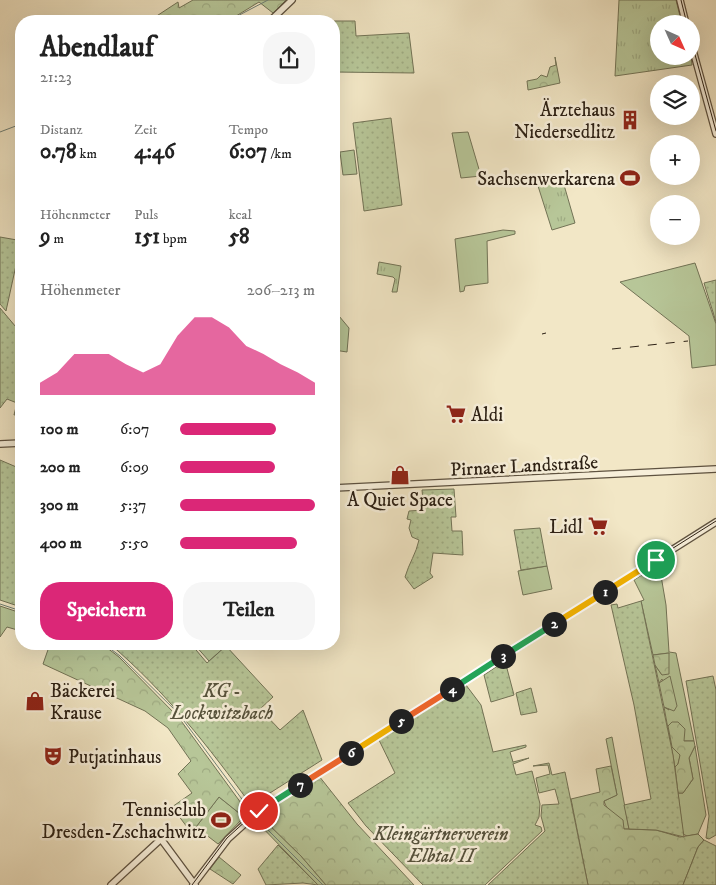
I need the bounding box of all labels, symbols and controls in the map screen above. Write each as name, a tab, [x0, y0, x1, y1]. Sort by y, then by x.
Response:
north arrow	[650, 15, 700, 65]
map controls	[650, 15, 700, 245]
text: Abendlauf	[40, 30, 154, 65]
button: share	[263, 32, 315, 84]
text: 21:23	[40, 67, 72, 87]
button: layers	[650, 75, 700, 125]
place label: Ärztehaus Niedersedlitz	[514, 98, 615, 144]
building icon: Ärztehaus Niedersedlitz	[619, 109, 641, 131]
text: Distanz	[40, 121, 83, 139]
text: Zeit	[134, 121, 157, 139]
text: Tempo	[229, 121, 268, 139]
button: +	[650, 135, 700, 185]
text: 0.78	[40, 139, 77, 165]
text: 4:46	[134, 139, 175, 165]
text: 6:07	[229, 139, 267, 165]
text: km	[77, 145, 97, 163]
text: /km	[267, 145, 292, 163]
sports icon: Sachsenwerkarena	[619, 167, 641, 189]
place label: Sachsenwerkarena	[477, 168, 615, 191]
button: −	[650, 195, 700, 245]
text: Höhenmeter	[40, 206, 110, 224]
text: Puls	[134, 206, 158, 224]
text: kcal	[229, 206, 252, 224]
text: 9	[40, 224, 50, 250]
text: 151	[134, 224, 160, 250]
text: 58	[229, 224, 250, 250]
text: m	[50, 230, 64, 248]
text: bpm	[160, 230, 187, 248]
text: Höhenmeter	[40, 280, 121, 300]
text: 206–213 m	[247, 280, 315, 300]
supermarket icon: Aldi	[445, 403, 467, 425]
place label: Aldi	[471, 404, 503, 427]
text: 100 m	[40, 419, 79, 439]
text: 6:07	[120, 419, 150, 439]
street label: Pirnaer Landstraße	[450, 451, 599, 482]
text: 200 m	[40, 457, 81, 477]
text: 6:09	[120, 457, 149, 477]
shop icon: A Quiet Space	[389, 464, 411, 486]
place label: A Quiet Space	[347, 489, 453, 512]
text: 300 m	[40, 495, 79, 515]
text: 5:37	[120, 495, 147, 515]
supermarket icon: Lidl	[587, 515, 609, 537]
place label: Lidl	[549, 516, 583, 539]
text: 400 m	[40, 533, 82, 553]
text: 5:50	[120, 533, 149, 553]
pin	[635, 539, 677, 581]
icon: arrive	[642, 546, 670, 574]
pin: 1	[592, 580, 618, 604]
button: Speichern	[40, 582, 173, 640]
button: Teilen	[183, 582, 315, 640]
text: 1	[603, 583, 608, 601]
pin: 2	[542, 612, 566, 636]
text: 2	[551, 615, 558, 633]
pin: 3	[490, 644, 516, 668]
text: 3	[501, 647, 506, 665]
pin: 4	[440, 676, 464, 702]
place label: Bäckerei Krause	[50, 680, 115, 725]
park label: KG - Lockwitzbach	[170, 680, 274, 725]
text: 4	[448, 680, 457, 698]
shop icon: Bäckerei Krause	[24, 690, 46, 712]
pin: 5	[388, 708, 414, 734]
text: 5	[398, 712, 405, 730]
pin: 6	[338, 740, 364, 766]
text: 6	[348, 744, 355, 762]
theatre icon: Putjatinhaus	[42, 745, 64, 767]
place label: Putjatinhaus	[68, 746, 161, 769]
pin: 7	[288, 772, 312, 798]
text: 7	[297, 776, 304, 794]
pin	[238, 790, 280, 832]
icon: check	[245, 797, 273, 825]
place label: Tennisclub Dresden-Zschachwitz	[42, 799, 206, 844]
sports icon: Tennisclub Dresden-Zschachwitz	[210, 809, 232, 831]
park label: Kleingärtnerverein Elbtal II	[373, 823, 509, 868]

